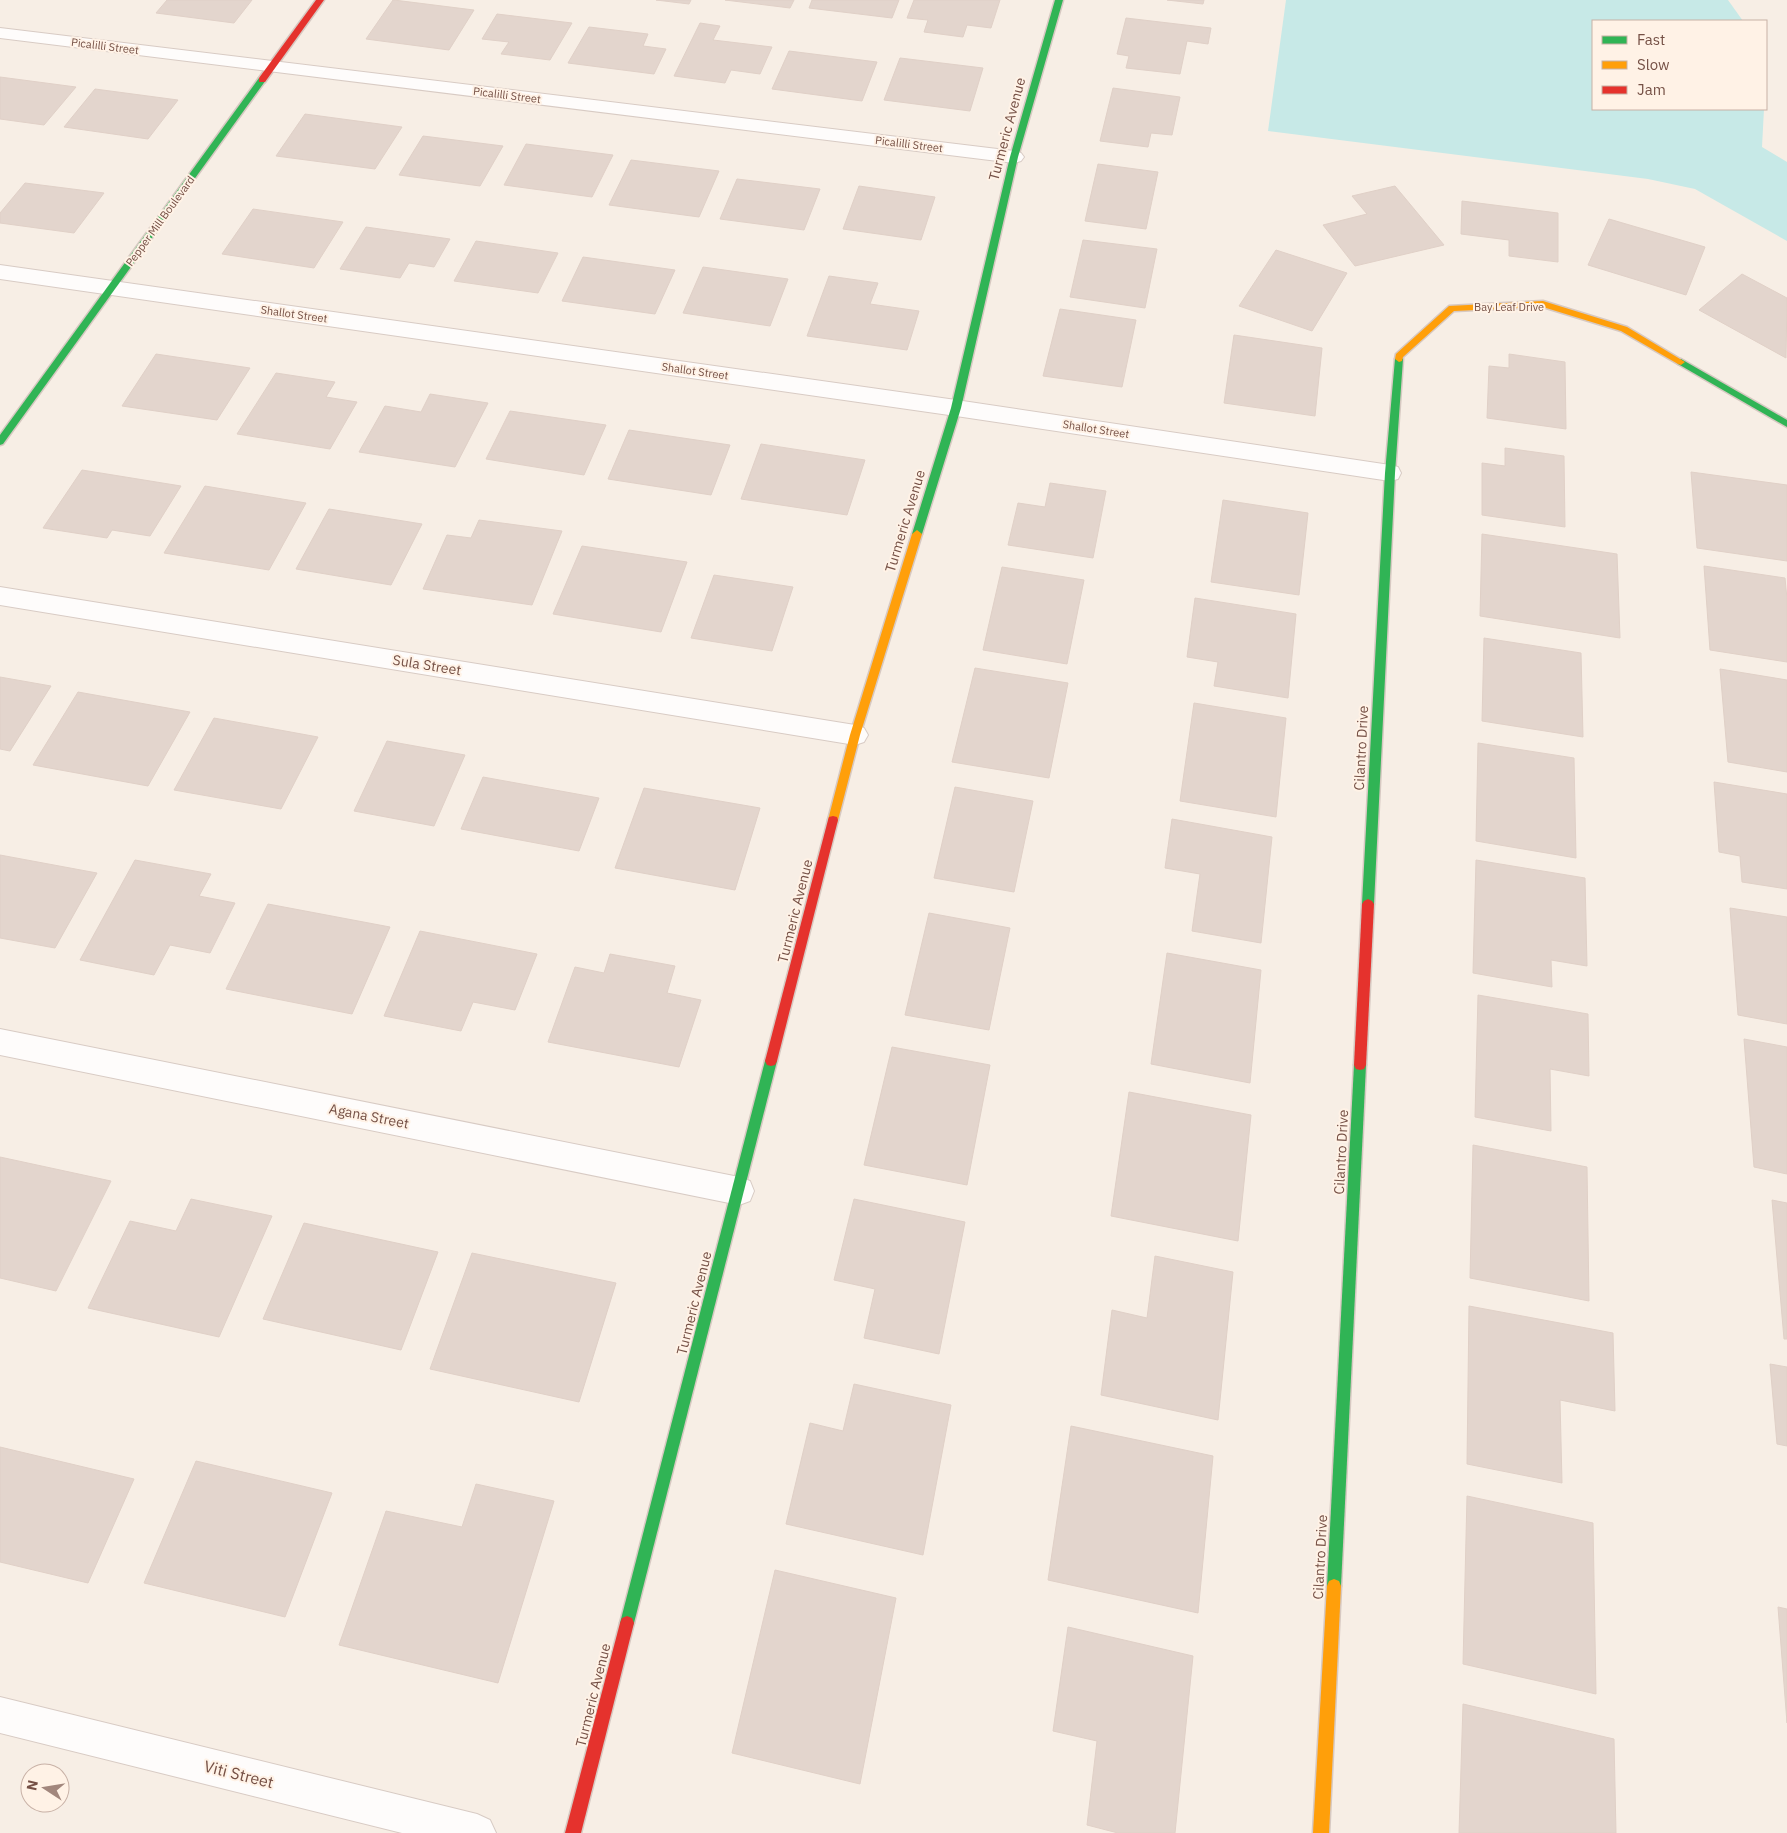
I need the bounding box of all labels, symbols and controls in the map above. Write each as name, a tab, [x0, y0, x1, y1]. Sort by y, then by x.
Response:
legend	[1592, 20, 1767, 110]
text: Fast	[1637, 30, 1665, 49]
street label: Picalilli Street	[70, 35, 140, 57]
text: Slow	[1637, 55, 1670, 74]
street label: Turmeric Avenue	[985, 75, 1029, 183]
text: Jam	[1637, 80, 1666, 99]
street label: Picalilli Street	[472, 84, 542, 106]
street label: Picalilli Street	[874, 133, 944, 155]
street label: Pepper Mill Boulevard	[123, 173, 197, 269]
street label: Bay Leaf Drive	[1474, 300, 1544, 314]
street label: Shallot Street	[260, 302, 328, 326]
street label: Shallot Street	[661, 359, 729, 383]
street label: Shallot Street	[1062, 417, 1130, 441]
street label: Turmeric Avenue	[881, 467, 929, 574]
street label: Sula Street	[391, 651, 463, 679]
street label: Cilantro Drive	[1350, 705, 1372, 791]
street label: Turmeric Avenue	[773, 857, 817, 965]
street label: Agana Street	[328, 1099, 411, 1133]
street label: Cilantro Drive	[1330, 1109, 1352, 1195]
street label: Turmeric Avenue	[672, 1249, 716, 1357]
street label: Cilantro Drive	[1309, 1514, 1331, 1600]
street label: Turmeric Avenue	[571, 1641, 615, 1749]
street label: Viti Street	[202, 1756, 276, 1792]
north arrow	[20, 1763, 70, 1813]
text: N	[22, 1778, 42, 1792]

